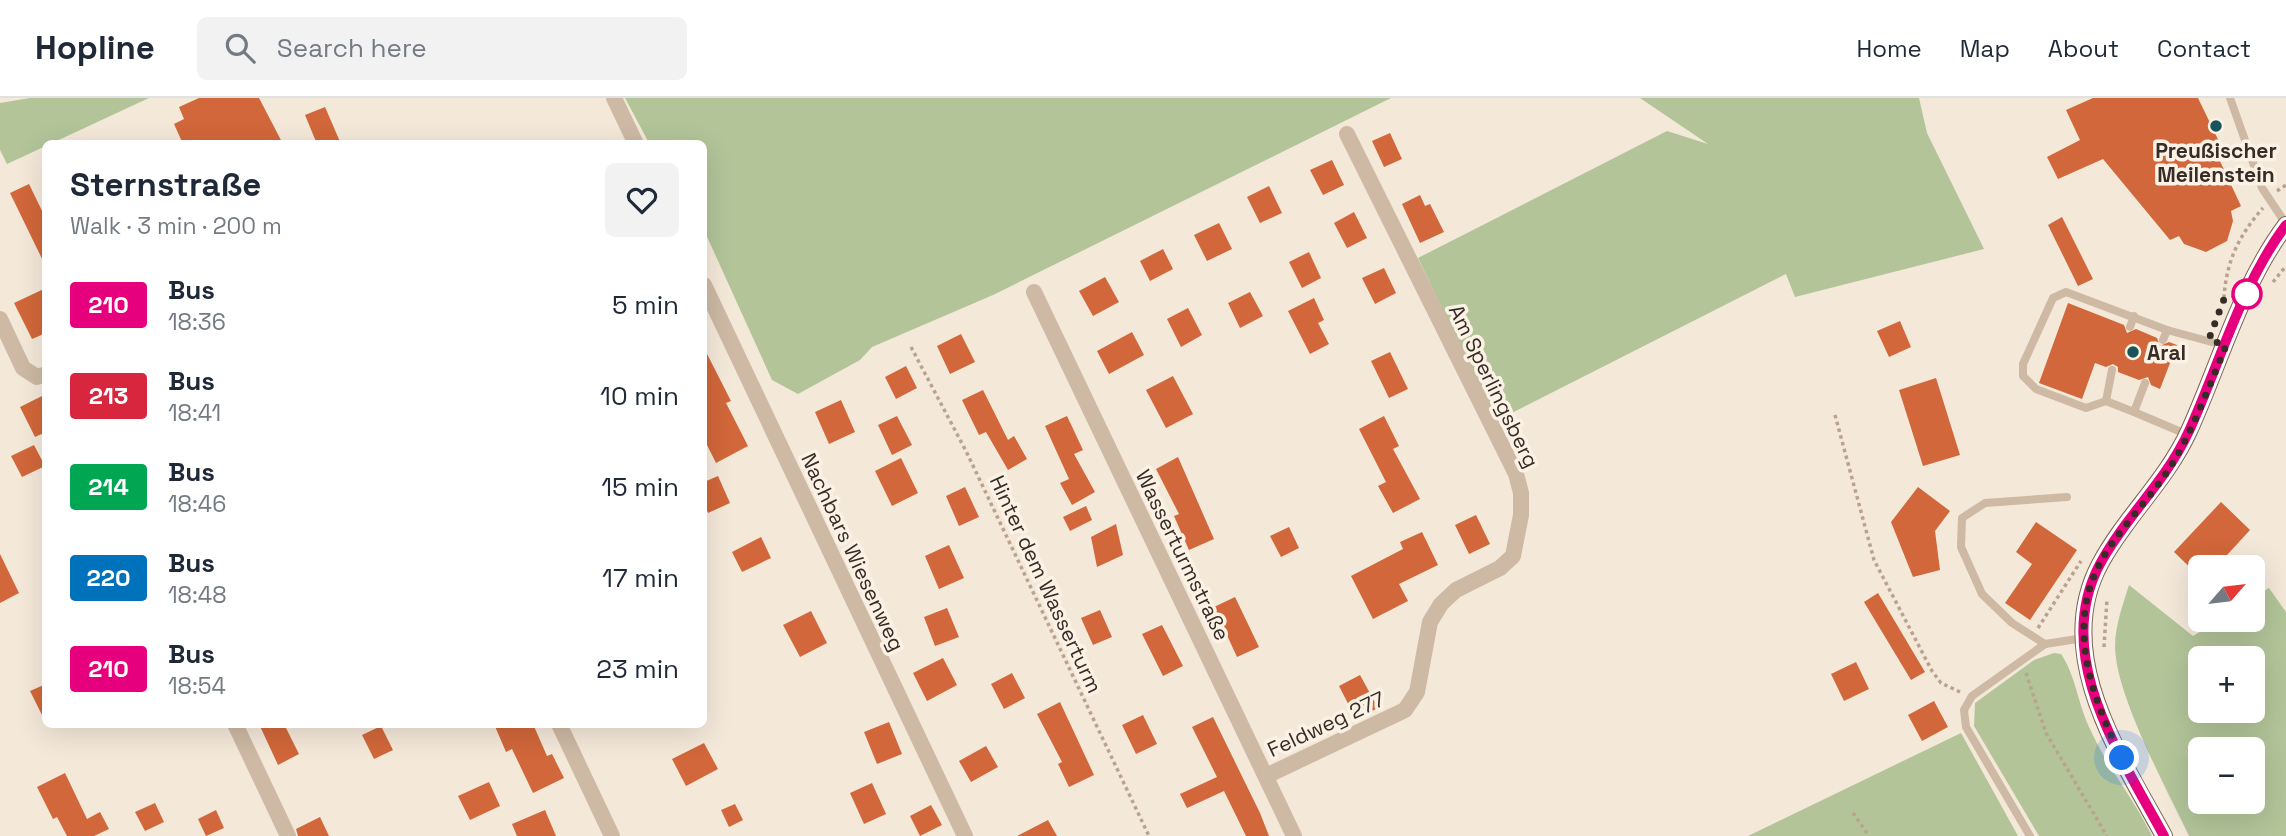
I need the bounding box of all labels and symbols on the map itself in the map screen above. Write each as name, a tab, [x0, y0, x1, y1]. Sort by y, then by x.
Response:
marker: Preußischer Meilenstein	[2208, 118, 2224, 134]
place label: Preußischer Meilenstein	[2155, 137, 2277, 188]
unlabelled marker	[2232, 279, 2262, 309]
street label: Am Sperlingsberg	[1443, 300, 1545, 472]
place label: Aral	[2147, 339, 2186, 366]
marker: Aral	[2125, 344, 2141, 360]
street label: Nachbars Wiesenweg	[795, 449, 911, 655]
street label: Wasserturmstraße	[1130, 465, 1236, 645]
street label: Hinter dem Wasserturm	[984, 471, 1108, 697]
north arrow	[2188, 555, 2264, 632]
street label: Feldweg 277	[1263, 685, 1389, 763]
your location	[2104, 740, 2139, 775]

